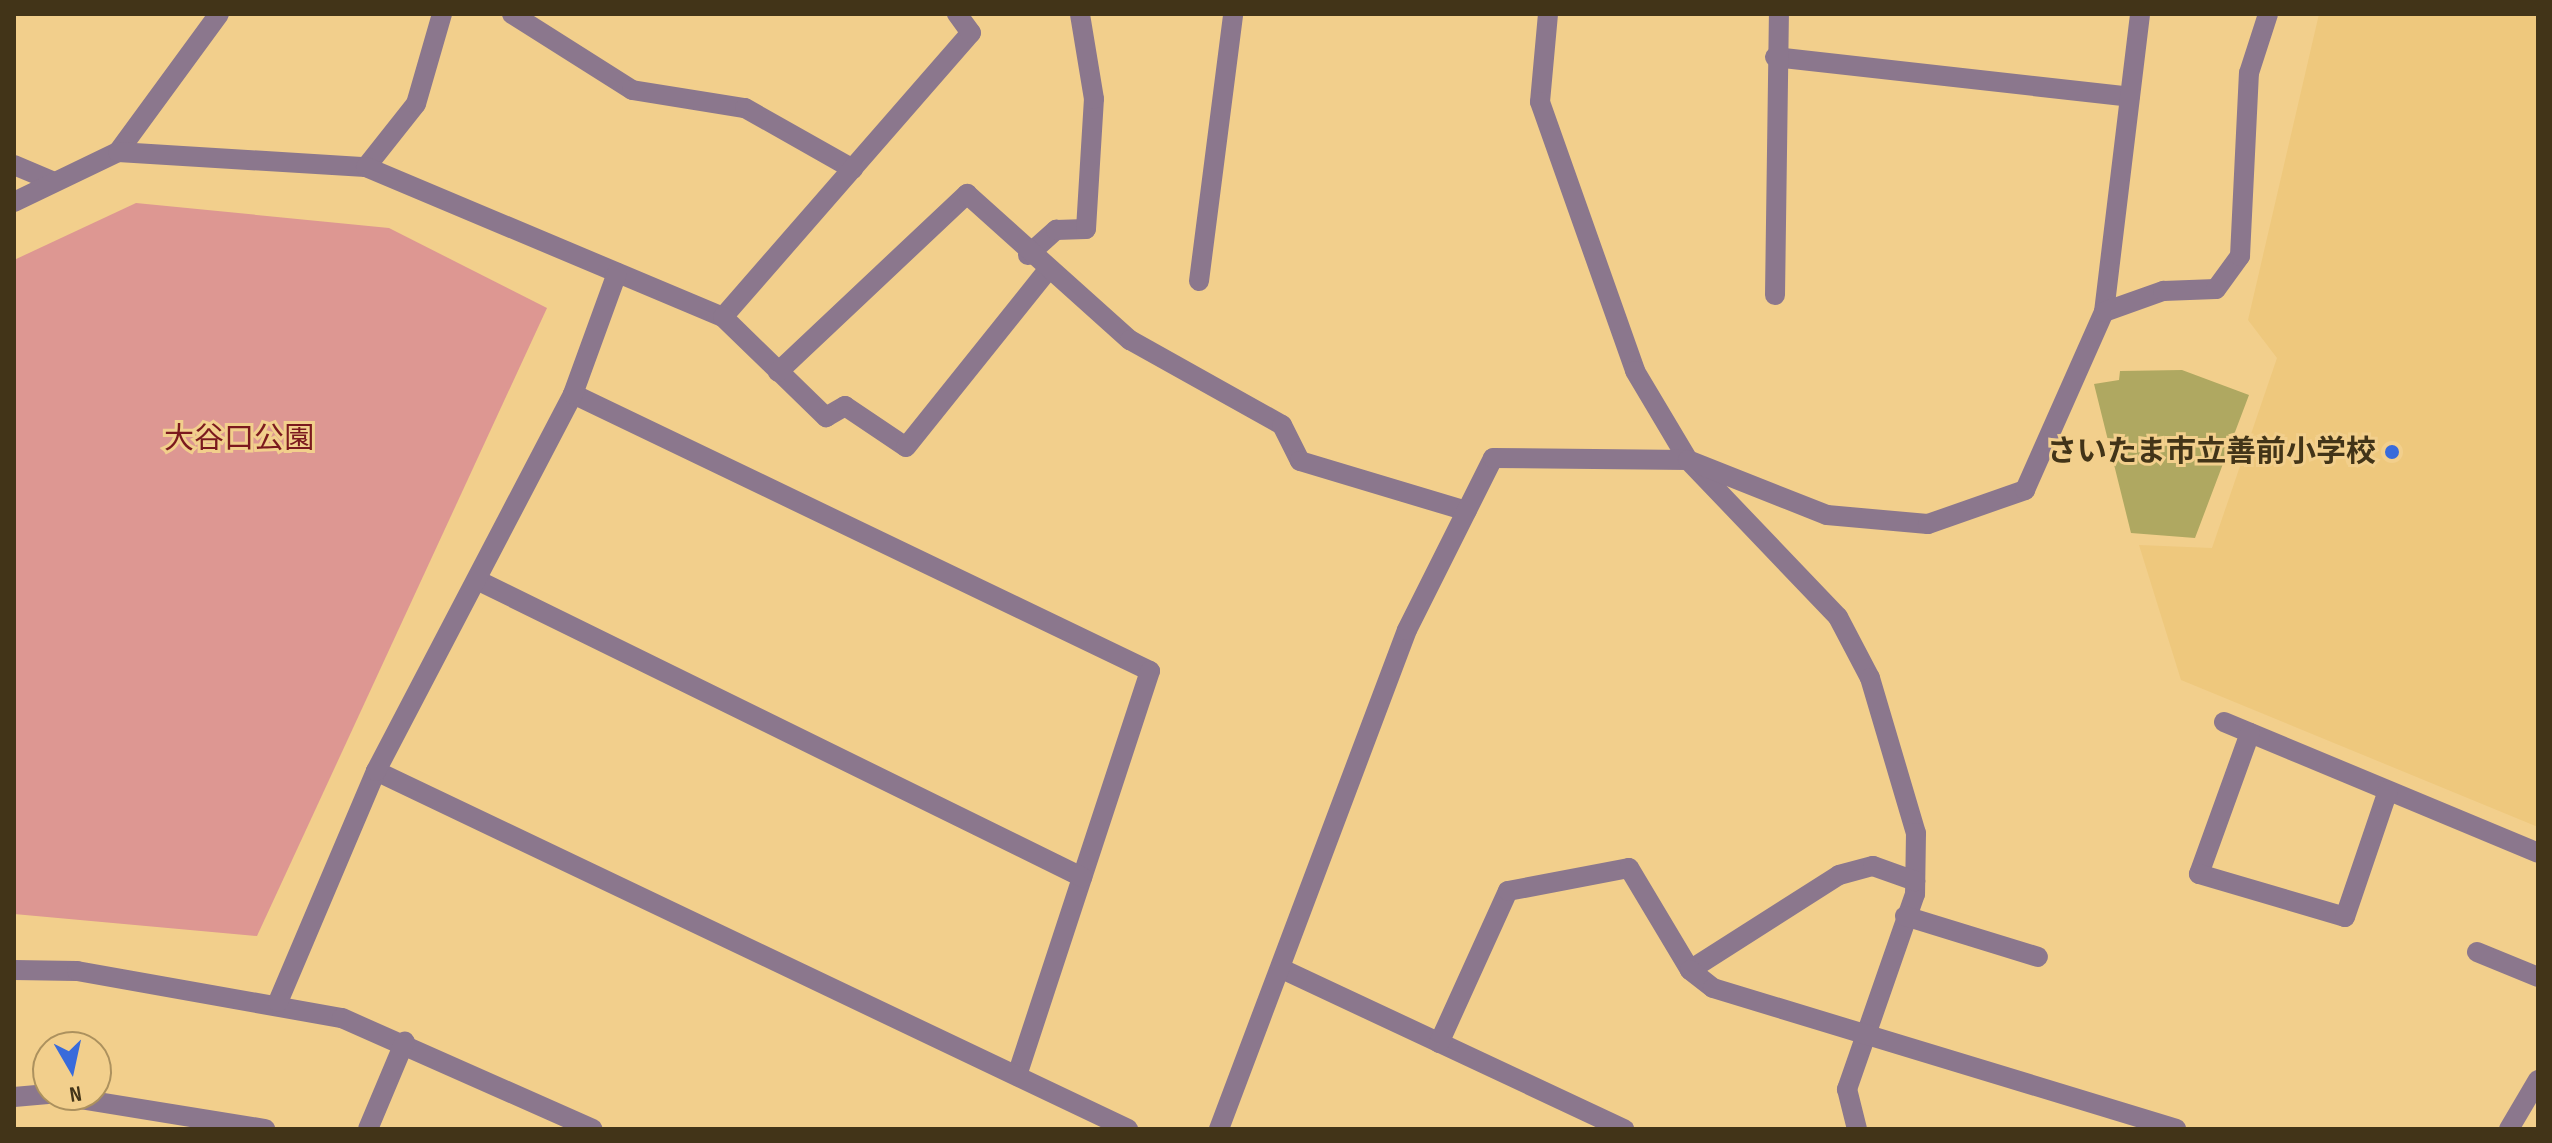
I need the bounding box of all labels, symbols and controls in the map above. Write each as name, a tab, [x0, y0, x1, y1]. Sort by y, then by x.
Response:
park label: 大谷口公園	[164, 421, 314, 457]
place label: さいたま市立善前小学校	[2046, 434, 2376, 470]
marker: さいたま市立善前小学校	[2383, 443, 2401, 461]
north arrow	[32, 1031, 112, 1111]
text: N	[68, 1079, 83, 1107]

